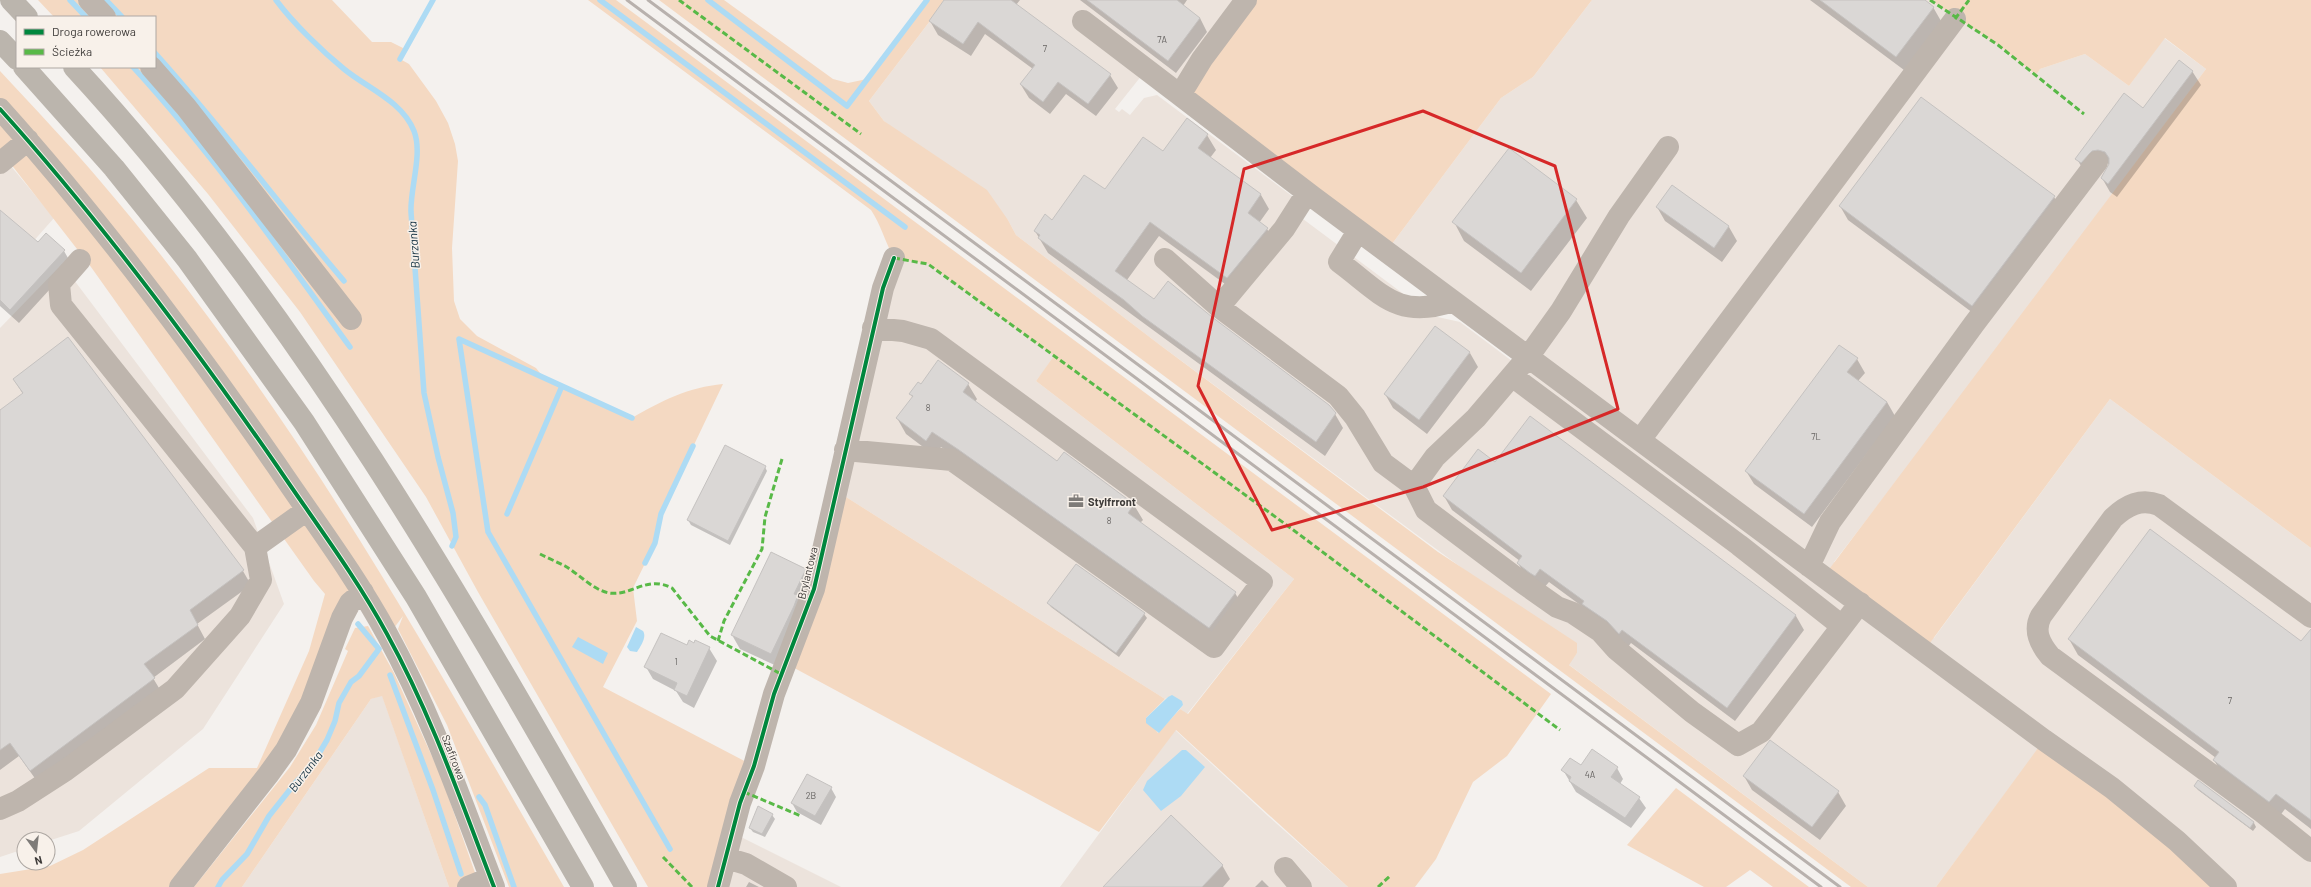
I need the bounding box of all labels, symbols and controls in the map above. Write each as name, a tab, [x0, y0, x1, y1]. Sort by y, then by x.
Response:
legend	[16, 16, 156, 68]
text: Droga rowerowa	[52, 24, 136, 38]
house number: 7A	[1157, 34, 1167, 45]
house number: 7	[1043, 43, 1048, 54]
text: Ścieżka	[52, 44, 92, 58]
water label: Burzanka	[404, 221, 422, 269]
house number: 8	[926, 402, 931, 413]
house number: 7L	[1811, 431, 1821, 442]
office icon: Stylfrront	[1067, 492, 1085, 510]
place label: Stylfrront	[1088, 495, 1136, 508]
house number: 8	[1107, 515, 1112, 526]
street label: Brylantowa	[794, 546, 820, 600]
house number: 1	[674, 656, 678, 667]
house number: 7	[2228, 695, 2233, 706]
street label: Szafirowa	[440, 733, 468, 781]
water label: Burzanka	[285, 748, 325, 794]
house number: 4A	[1585, 769, 1596, 780]
house number: 2B	[806, 790, 816, 801]
north arrow	[16, 831, 56, 871]
text: N	[33, 854, 44, 868]

